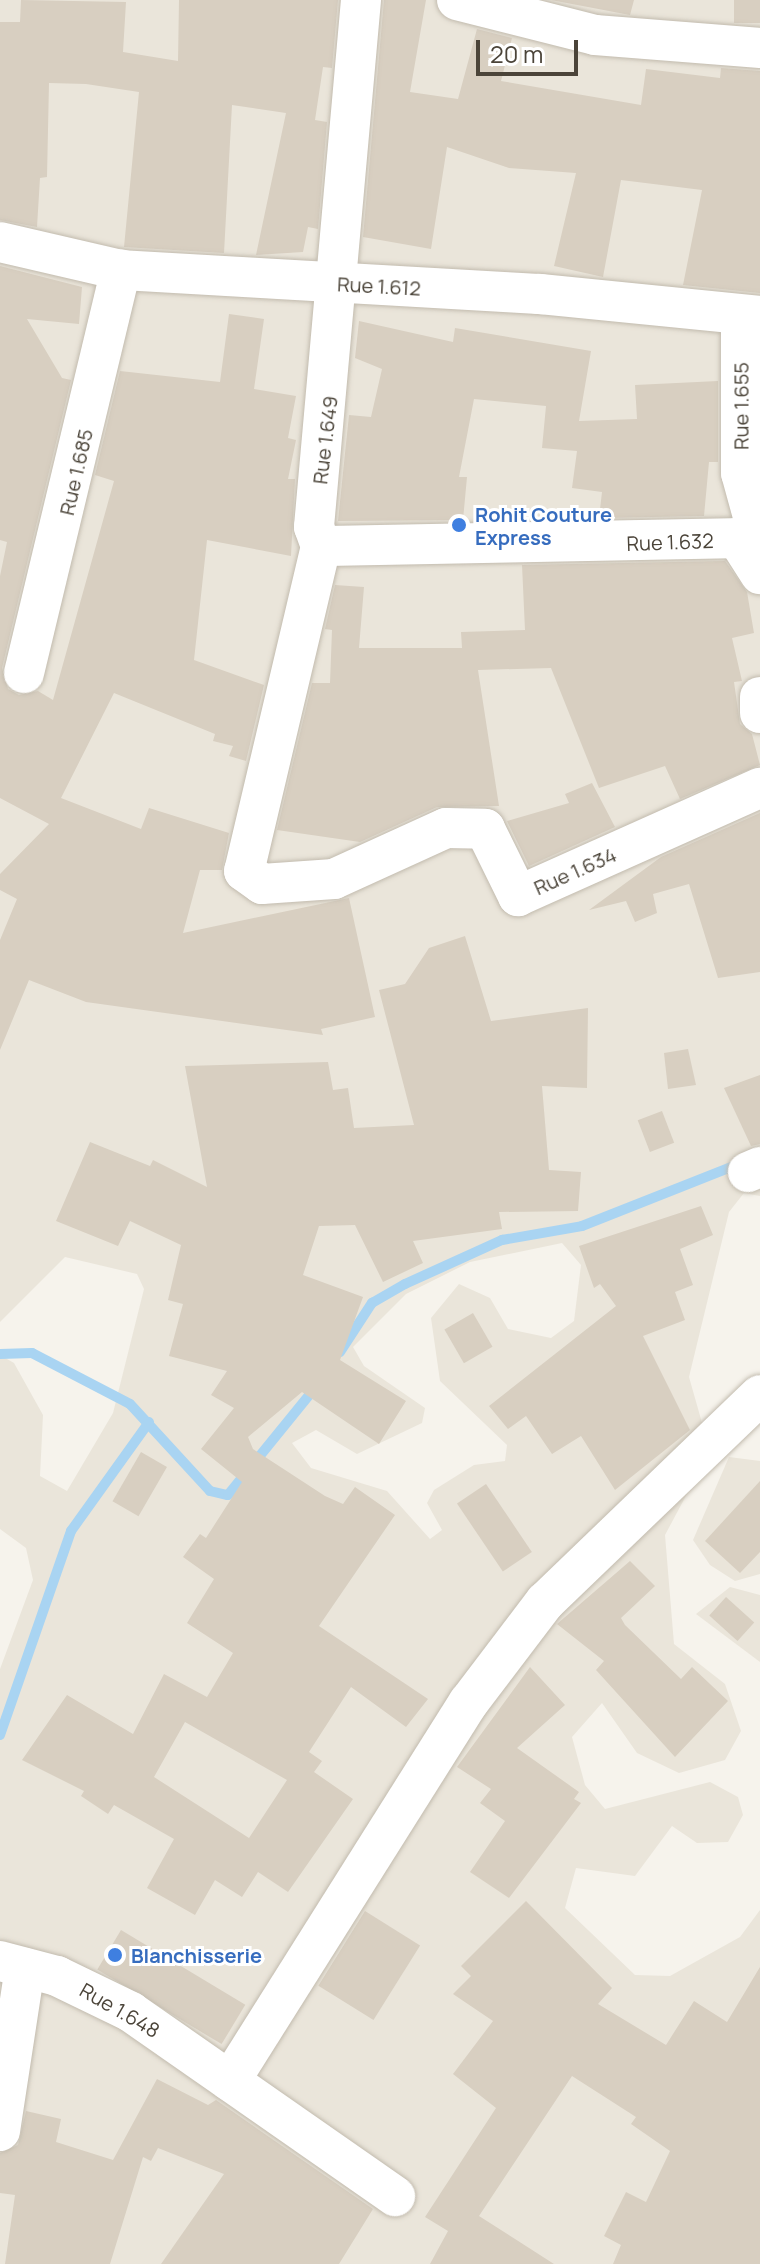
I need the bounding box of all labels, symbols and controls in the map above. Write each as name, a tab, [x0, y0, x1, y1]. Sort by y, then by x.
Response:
scale bar	[480, 24, 582, 74]
text: 20 m	[490, 37, 543, 70]
street label: Rue 1.612	[337, 272, 421, 300]
street label: Rue 1.655	[729, 362, 753, 450]
street label: Rue 1.649	[308, 395, 342, 485]
street label: Rue 1.685	[54, 427, 98, 517]
place label: Rohit Couture Express	[475, 502, 612, 549]
marker: Rohit Couture Express	[450, 516, 468, 534]
street label: Rue 1.632	[626, 528, 714, 556]
street label: Rue 1.634	[530, 842, 620, 900]
place label: Blanchisserie	[131, 1943, 262, 1967]
marker: Blanchisserie	[106, 1946, 124, 1964]
street label: Rue 1.648	[76, 1978, 164, 2042]

